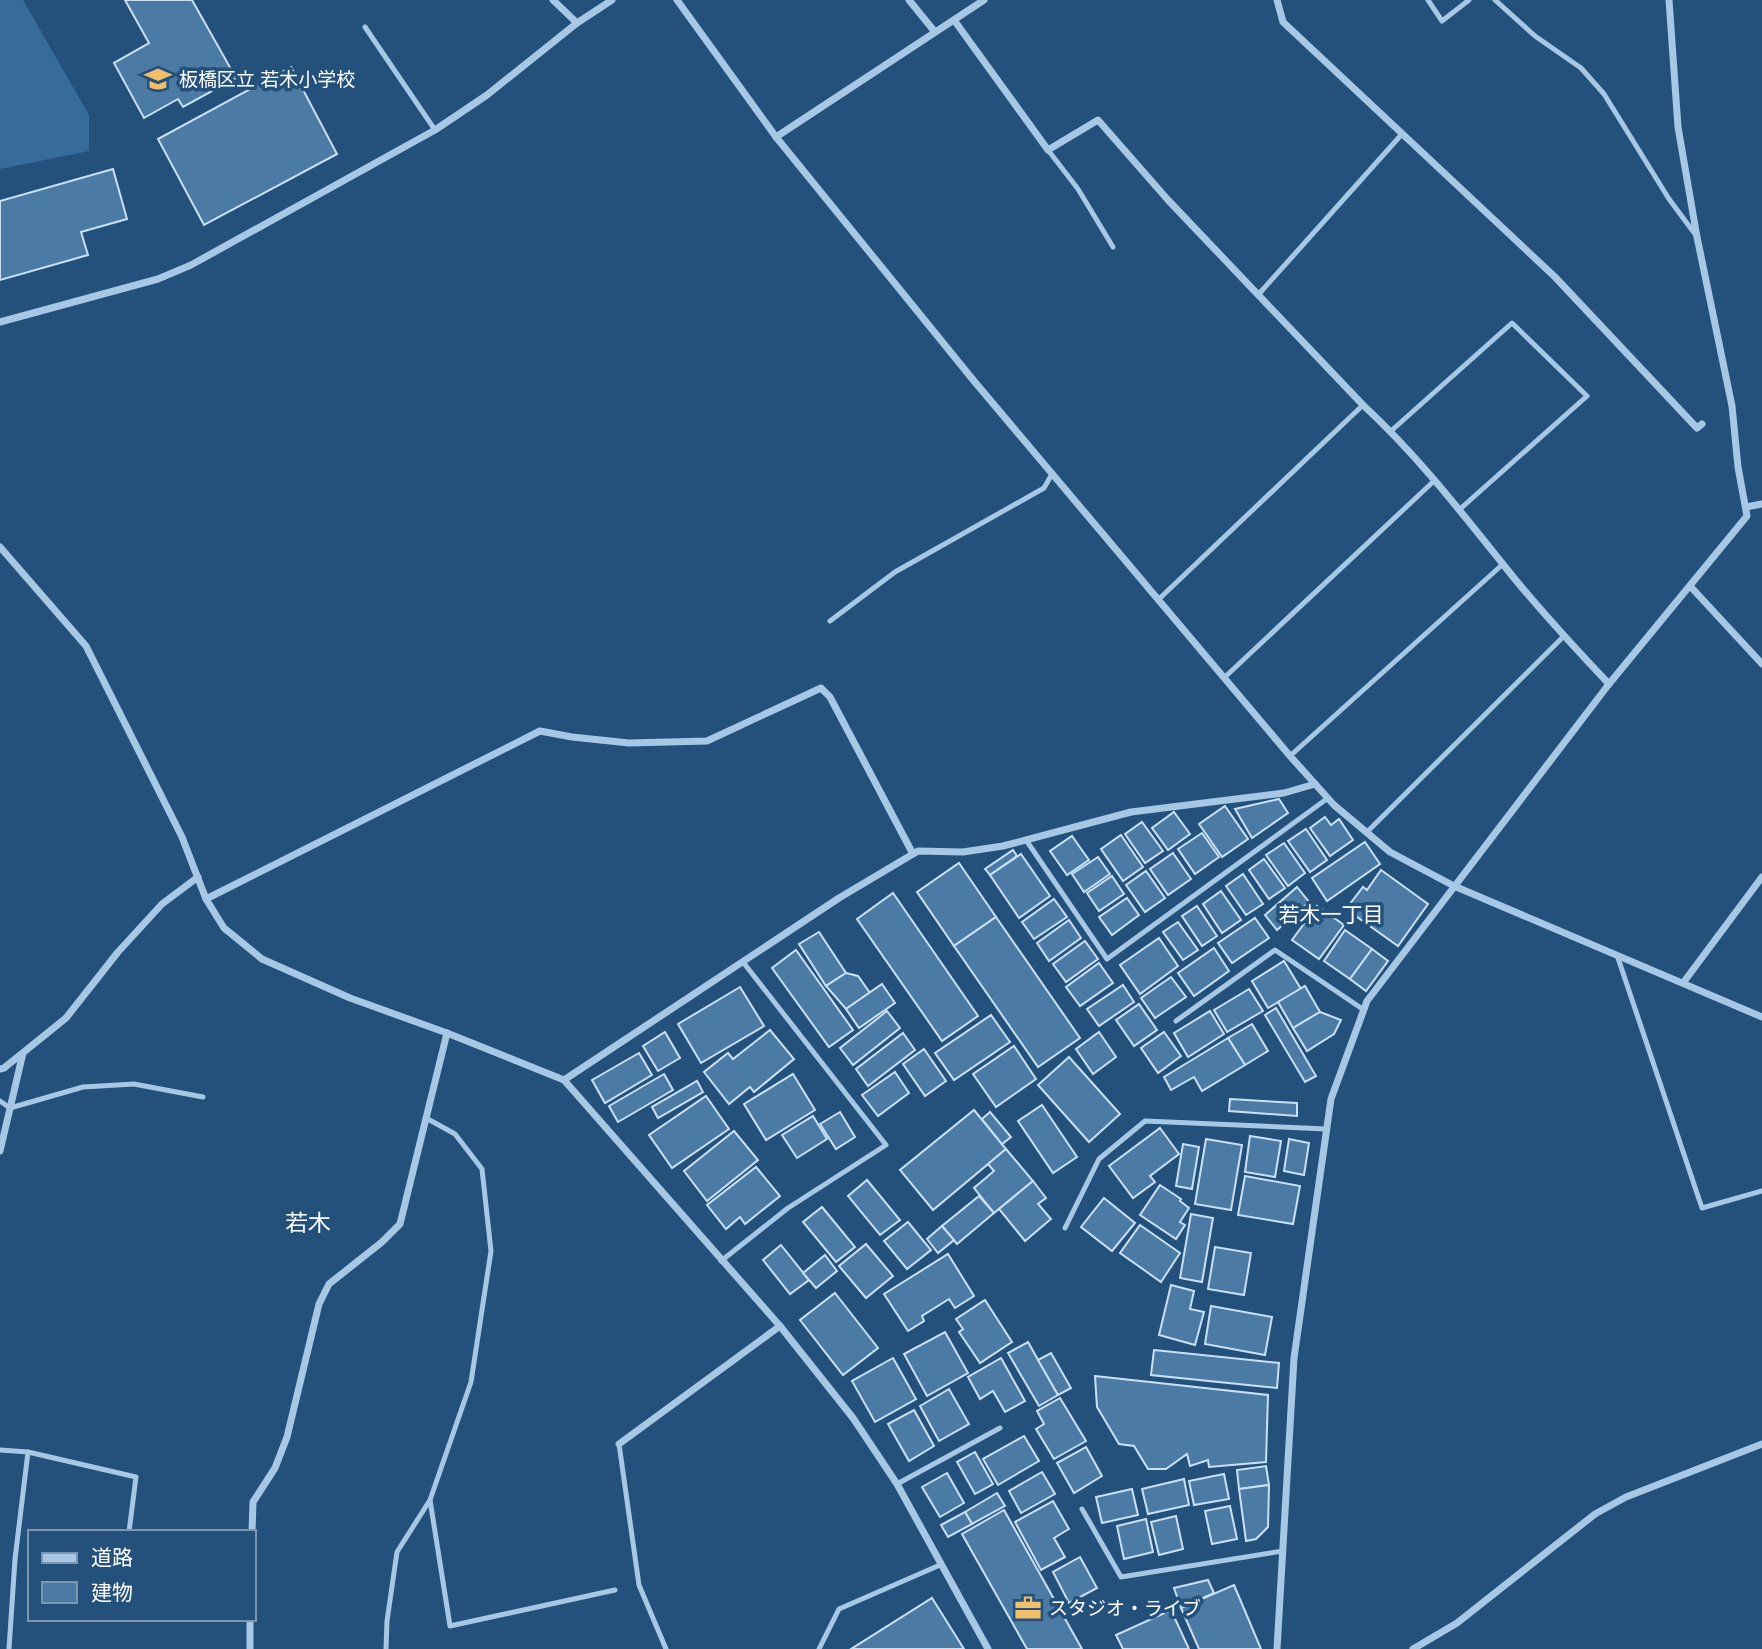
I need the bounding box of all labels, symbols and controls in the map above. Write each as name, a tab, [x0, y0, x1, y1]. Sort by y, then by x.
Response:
school or university icon: 板橋区立 若木小学校	[143, 64, 173, 94]
place label: 板橋区立 若木小学校	[179, 69, 355, 90]
district label: 若木一丁目	[1279, 903, 1384, 926]
district label: 若木	[285, 1210, 331, 1236]
legend	[28, 1530, 256, 1621]
text: 道路	[91, 1546, 133, 1569]
text: 建物	[91, 1581, 133, 1604]
office icon: スタジオ・ライブ	[1013, 1593, 1043, 1623]
place label: スタジオ・ライブ	[1049, 1598, 1201, 1619]

